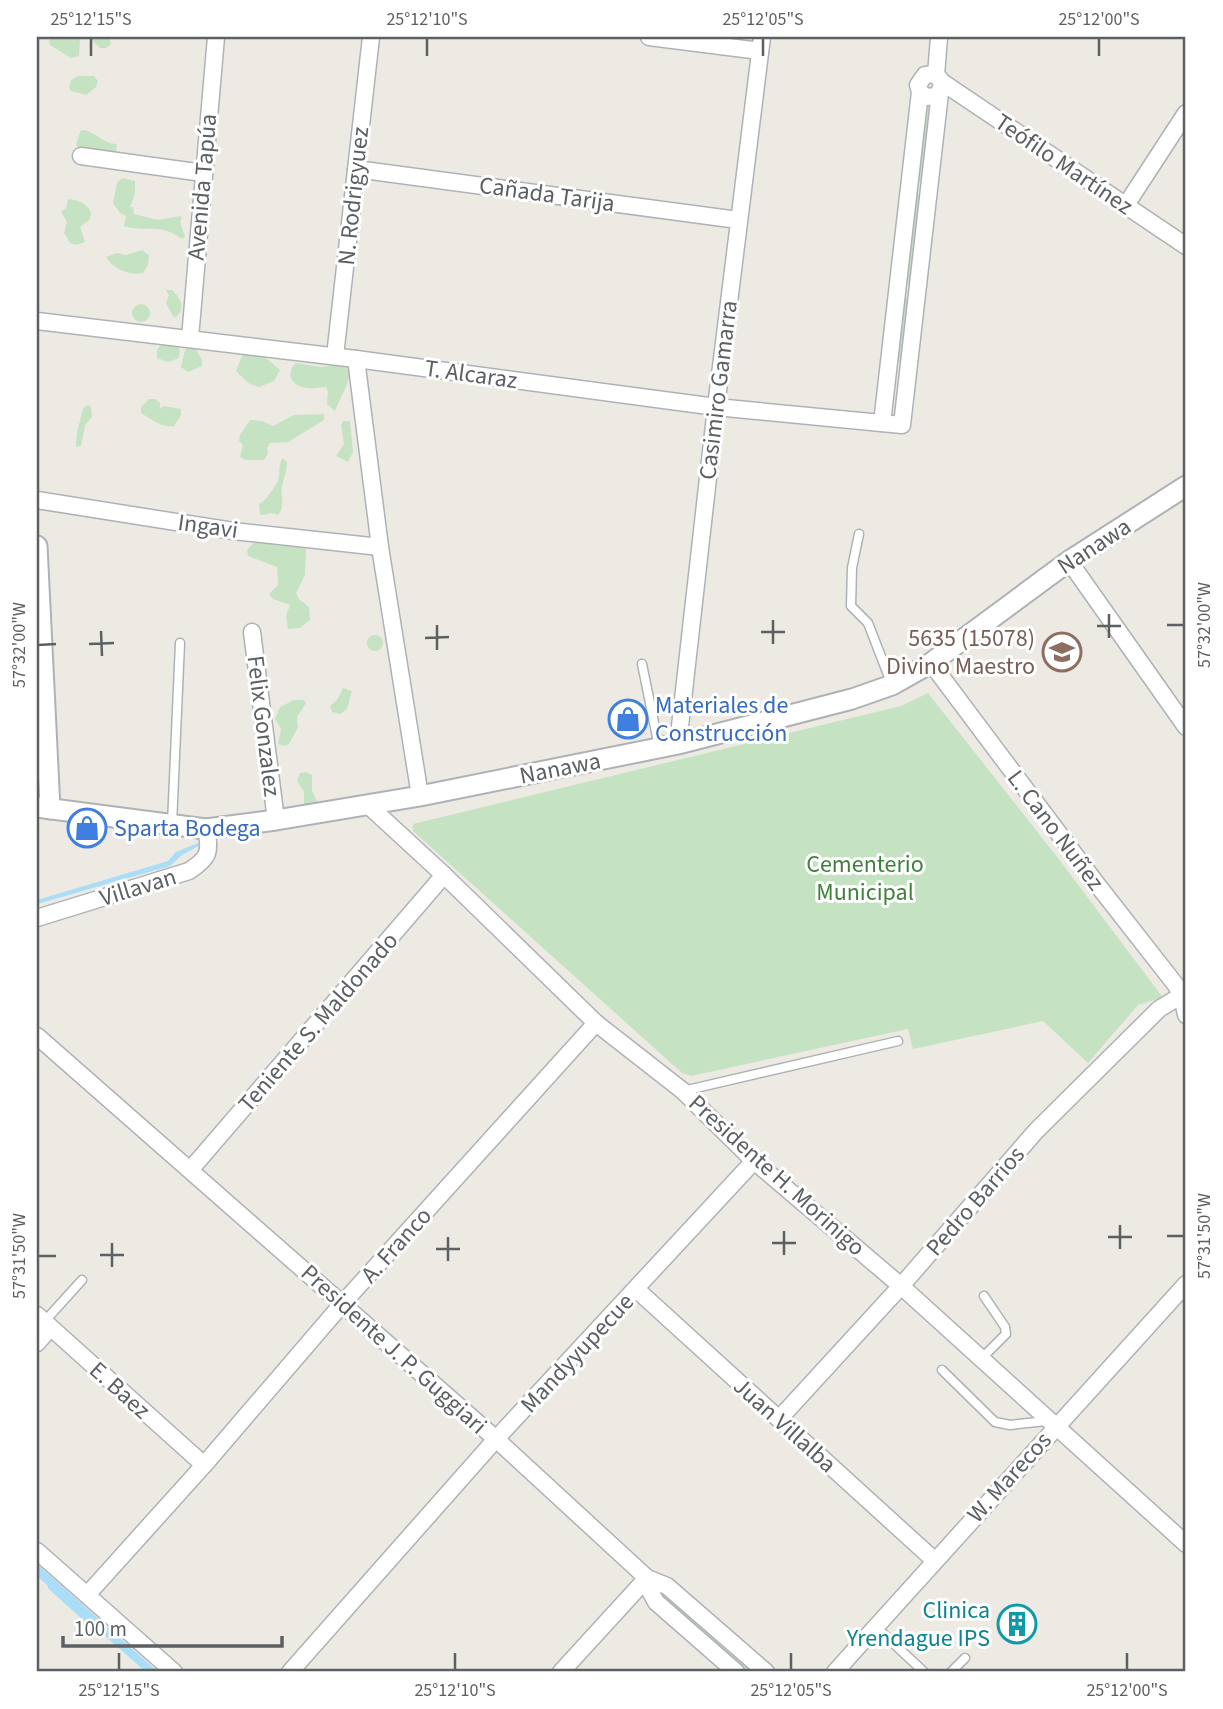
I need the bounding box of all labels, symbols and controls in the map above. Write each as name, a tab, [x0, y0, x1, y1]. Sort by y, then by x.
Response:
text: 25°12'15"S	[50, 7, 132, 32]
text: 25°12'10"S	[386, 7, 468, 32]
text: 25°12'05"S	[722, 7, 804, 32]
text: 25°12'00"S	[1058, 7, 1140, 32]
street label: Teófilo Martínez	[988, 105, 1140, 224]
street label: Avenida Tapúa	[179, 112, 226, 262]
street label: N. Rodrigyuez	[329, 125, 378, 267]
street label: Cañada Tarija	[477, 168, 617, 221]
street label: Casimiro Gamarra	[690, 298, 747, 482]
street label: T. Alcaraz	[422, 351, 519, 398]
street label: Ingavi	[176, 505, 240, 548]
street label: Nanawa	[1050, 509, 1138, 583]
text: 57°32'00"W	[1192, 582, 1217, 668]
text: 57°32'00"W	[7, 602, 32, 688]
place label: 5635 (15078) Divino Maestro	[886, 621, 1035, 684]
school or university icon: 5635 (15078) Divino Maestro	[1041, 631, 1083, 673]
street label: Felix Gonzalez	[237, 654, 290, 799]
place label: Materiales de Construcción	[655, 688, 788, 751]
shop icon: Materiales de Construcción	[607, 698, 649, 740]
street label: Nanawa	[517, 743, 604, 793]
street label: L. Cano Nuñez	[999, 763, 1113, 898]
shop icon: Sparta Bodega	[66, 807, 108, 849]
place label: Sparta Bodega	[114, 811, 261, 846]
park label: Cementerio Municipal	[806, 847, 924, 910]
street label: Villavan	[95, 859, 181, 916]
street label: Teniente S. Maldonado	[230, 924, 407, 1120]
street label: Presidente H. Morinigo	[680, 1086, 873, 1264]
street label: Pedro Barrios	[918, 1139, 1033, 1264]
text: 57°31'50"W	[1192, 1193, 1217, 1279]
street label: A. Franco	[353, 1200, 440, 1291]
text: 57°31'50"W	[7, 1213, 32, 1299]
street label: Presidente J. P. Guggiari	[293, 1256, 495, 1443]
street label: Mandyyupecue	[513, 1286, 642, 1421]
street label: E. Baez	[81, 1353, 158, 1427]
street label: Juan Villalba	[725, 1369, 844, 1481]
street label: W. Marecos	[959, 1424, 1060, 1531]
place label: Clinica Yrendague IPS	[846, 1593, 990, 1656]
building icon: Clinica Yrendague IPS	[996, 1603, 1038, 1645]
scale bar	[63, 1604, 282, 1648]
text: 100 m	[74, 1614, 127, 1644]
text: 25°12'15"S	[78, 1678, 160, 1703]
text: 25°12'10"S	[414, 1678, 496, 1703]
text: 25°12'05"S	[750, 1678, 832, 1703]
text: 25°12'00"S	[1086, 1678, 1168, 1703]

